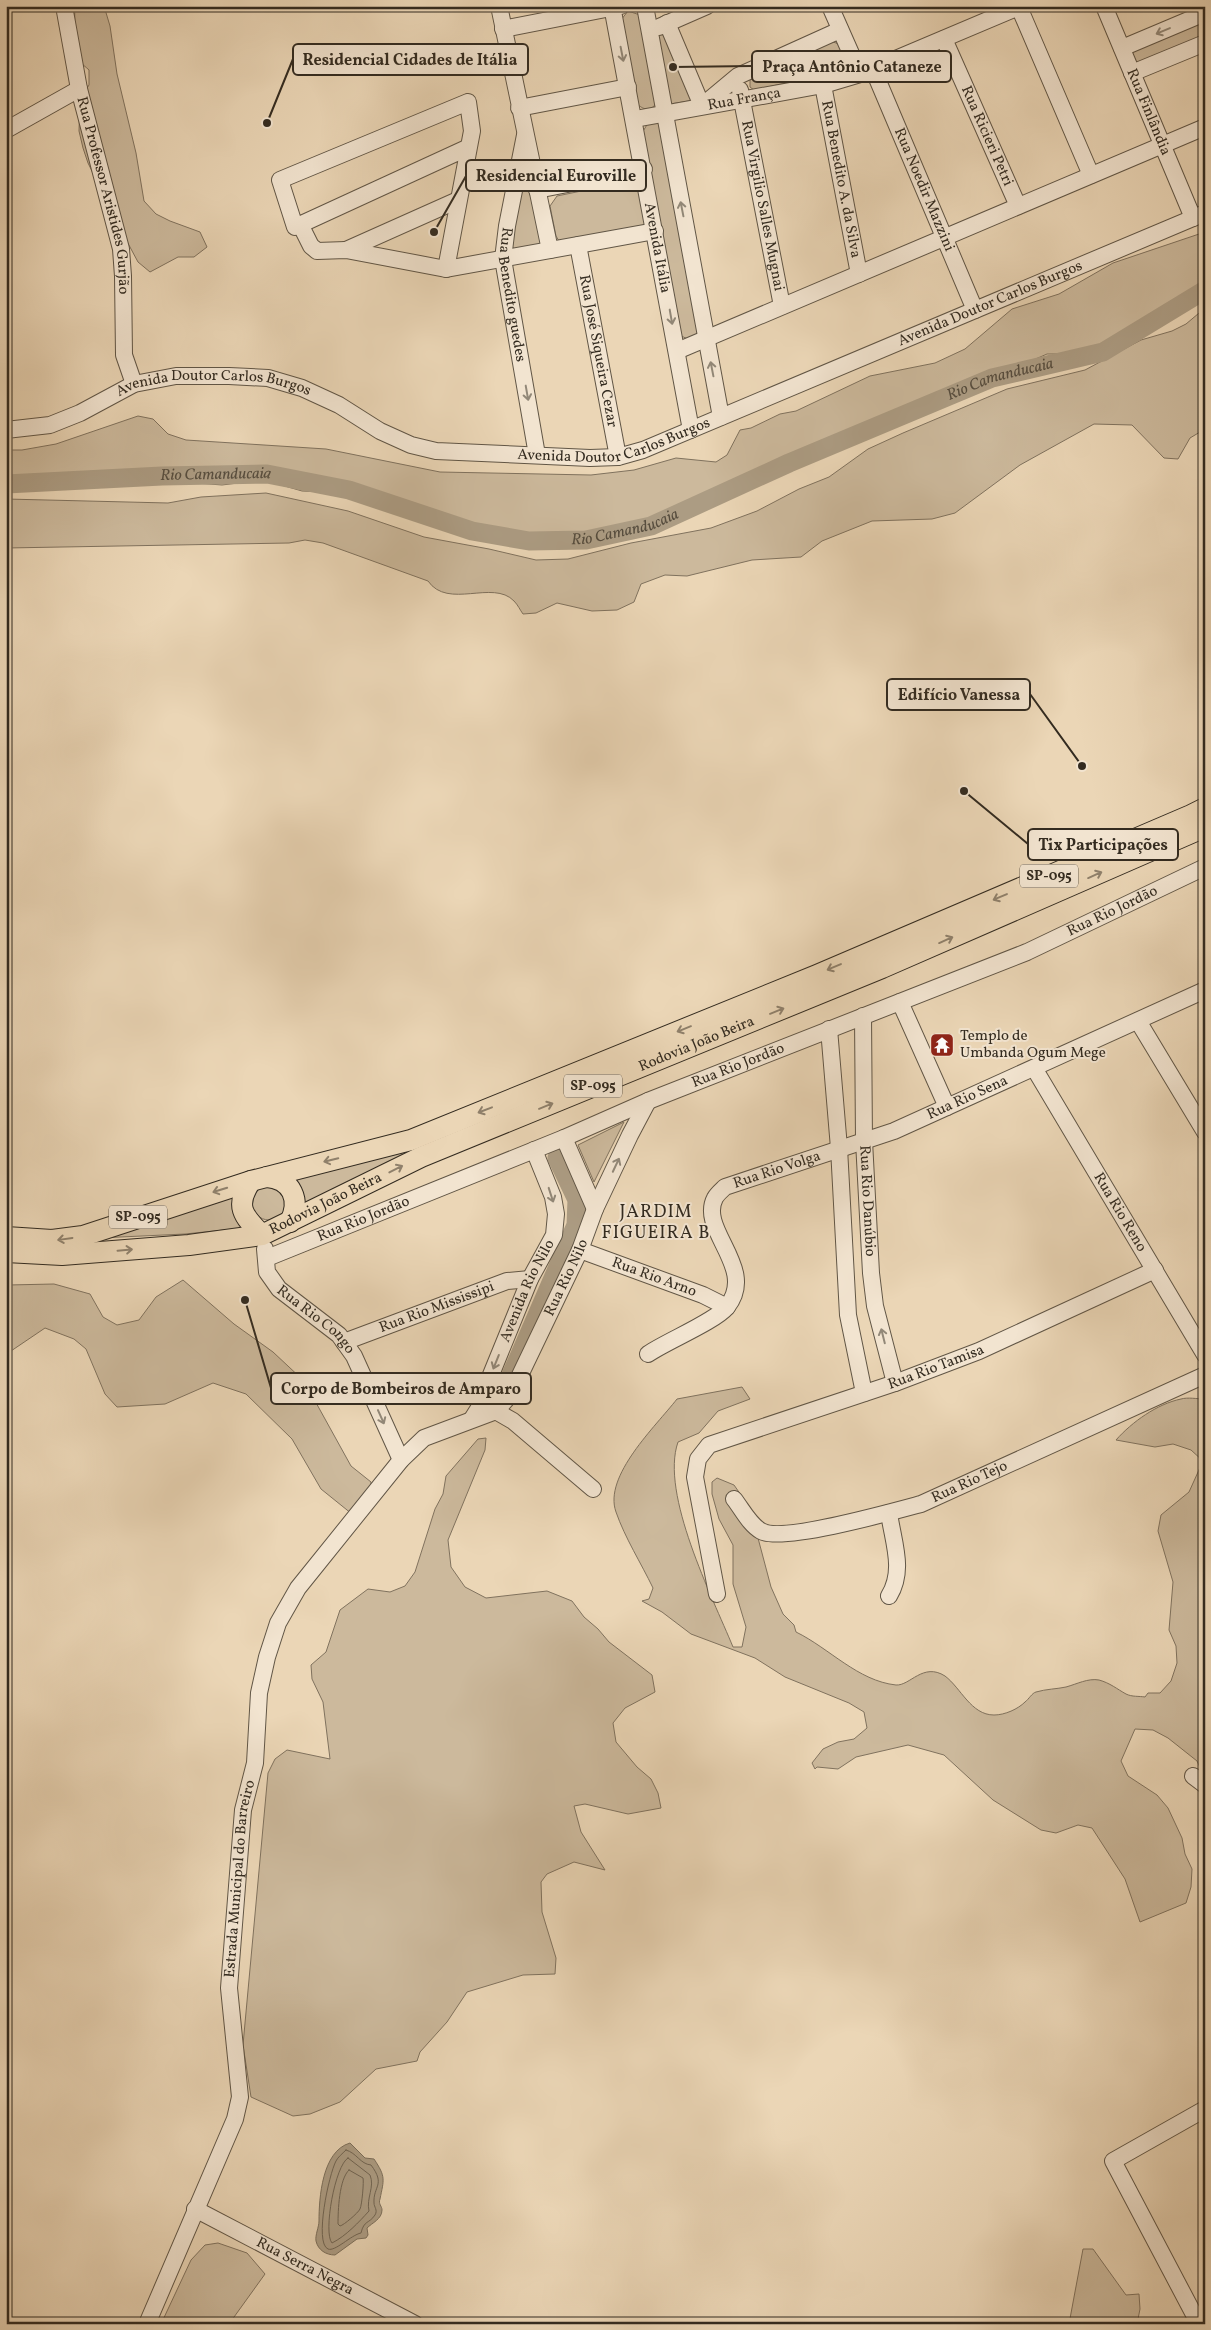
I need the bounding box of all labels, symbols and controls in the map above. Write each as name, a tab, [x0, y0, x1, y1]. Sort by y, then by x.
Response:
one-way arrow	[1156, 26, 1171, 36]
callout: Residencial Cidades de Itália	[293, 44, 528, 75]
one-way arrow	[617, 46, 627, 62]
text: Residencial Cidades de Itália	[303, 50, 518, 72]
callout: Praça Antônio Cataneze	[752, 51, 951, 82]
text: Praça Antônio Cataneze	[762, 57, 942, 79]
street label: Rua Finlândia	[1121, 66, 1176, 159]
street label: Rua França	[706, 82, 783, 116]
street label: Rua Ricieri Petri	[956, 82, 1018, 189]
street label: Rua Professor Aristides Gurjão	[71, 94, 134, 295]
street label: Rua Benedito A. da Silva	[816, 99, 866, 260]
street label: Rua Virgilio Salles Mugnai	[736, 119, 789, 293]
street label: Rua Noedir Mazzini	[889, 125, 960, 255]
callout: Residencial Euroville	[466, 160, 646, 191]
text: Residencial Euroville	[476, 166, 636, 188]
street label: Avenida Itália	[638, 201, 676, 295]
one-way arrow	[677, 202, 686, 218]
street label: Rua Benedito guedes	[492, 226, 531, 363]
street label: Avenida Doutor Carlos Burgos	[895, 255, 1086, 352]
street label: Rua José Siqueira Cezar	[573, 273, 623, 429]
one-way arrow	[667, 309, 677, 325]
water label: Rio Camanducaia	[943, 353, 1056, 407]
one-way arrow	[706, 362, 716, 378]
text: Avenida Doutor Carlos Burgos	[112, 366, 315, 402]
one-way arrow	[522, 385, 532, 401]
street label: Avenida Doutor Carlos Burgos	[114, 386, 312, 404]
street label: Avenida Doutor Carlos Burgos	[517, 412, 713, 469]
water label: Rio Camanducaia	[160, 463, 274, 487]
water label: Rio Camanducaia	[571, 503, 683, 551]
callout: Edifício Vanessa	[887, 679, 1030, 710]
text: Edifício Vanessa	[898, 685, 1020, 707]
callout: Tix Participações	[1028, 829, 1178, 860]
text: Tix Participações	[1038, 835, 1168, 857]
road number: SP-095	[1020, 864, 1078, 888]
one-way arrow	[1087, 870, 1102, 880]
street label: Rua Rio Jordão	[1064, 881, 1161, 942]
one-way arrow	[993, 893, 1008, 902]
one-way arrow	[938, 935, 953, 945]
one-way arrow	[827, 963, 842, 973]
one-way arrow	[769, 1006, 784, 1015]
street label: Rodovia João Beira	[635, 1011, 758, 1077]
one-way arrow	[677, 1025, 692, 1034]
place label: Templo de Umbanda Ogum Mege	[960, 1026, 1106, 1064]
temple icon: Templo de Umbanda Ogum Mege	[929, 1032, 955, 1058]
street label: Rua Rio Jordão	[689, 1038, 788, 1093]
street label: Rua Rio Sena	[924, 1070, 1011, 1125]
road number: SP-095	[564, 1074, 622, 1098]
one-way arrow	[538, 1100, 553, 1110]
one-way arrow	[478, 1106, 493, 1115]
street label: Rua Rio Danúbio	[854, 1145, 881, 1257]
street label: Rua Rio Volga	[730, 1146, 823, 1194]
one-way arrow	[323, 1156, 339, 1165]
one-way arrow	[611, 1158, 621, 1173]
one-way arrow	[388, 1164, 403, 1173]
street label: Rodovia João Beira	[266, 1167, 386, 1240]
street label: Rua Rio Reno	[1088, 1169, 1152, 1256]
one-way arrow	[212, 1186, 228, 1196]
one-way arrow	[547, 1187, 557, 1203]
street label: Rua Rio Jordão	[314, 1191, 413, 1247]
district label: JARDIM FIGUEIRA B	[602, 1200, 710, 1246]
road number: SP-095	[109, 1206, 167, 1228]
one-way arrow	[57, 1234, 73, 1244]
street label: Avenida Rio Nilo	[495, 1236, 560, 1345]
street label: Rua Rio Nilo	[539, 1236, 594, 1320]
one-way arrow	[116, 1246, 132, 1255]
street label: Rua Rio Arno	[609, 1252, 700, 1302]
street label: Rua Rio Mississipi	[376, 1276, 497, 1338]
street label: Rua Rio Congo	[272, 1280, 360, 1358]
one-way arrow	[878, 1328, 887, 1344]
street label: Rua Rio Tamisa	[885, 1339, 988, 1395]
one-way arrow	[491, 1354, 501, 1369]
callout: Corpo de Bombeiros de Amparo	[271, 1373, 531, 1404]
text: Corpo de Bombeiros de Amparo	[281, 1379, 521, 1401]
one-way arrow	[377, 1409, 387, 1424]
street label: Rua Rio Tejo	[928, 1456, 1011, 1508]
street label: Estrada Municipal do Barreiro	[219, 1778, 261, 1978]
street label: Rua Serra Negra	[252, 2232, 357, 2301]

